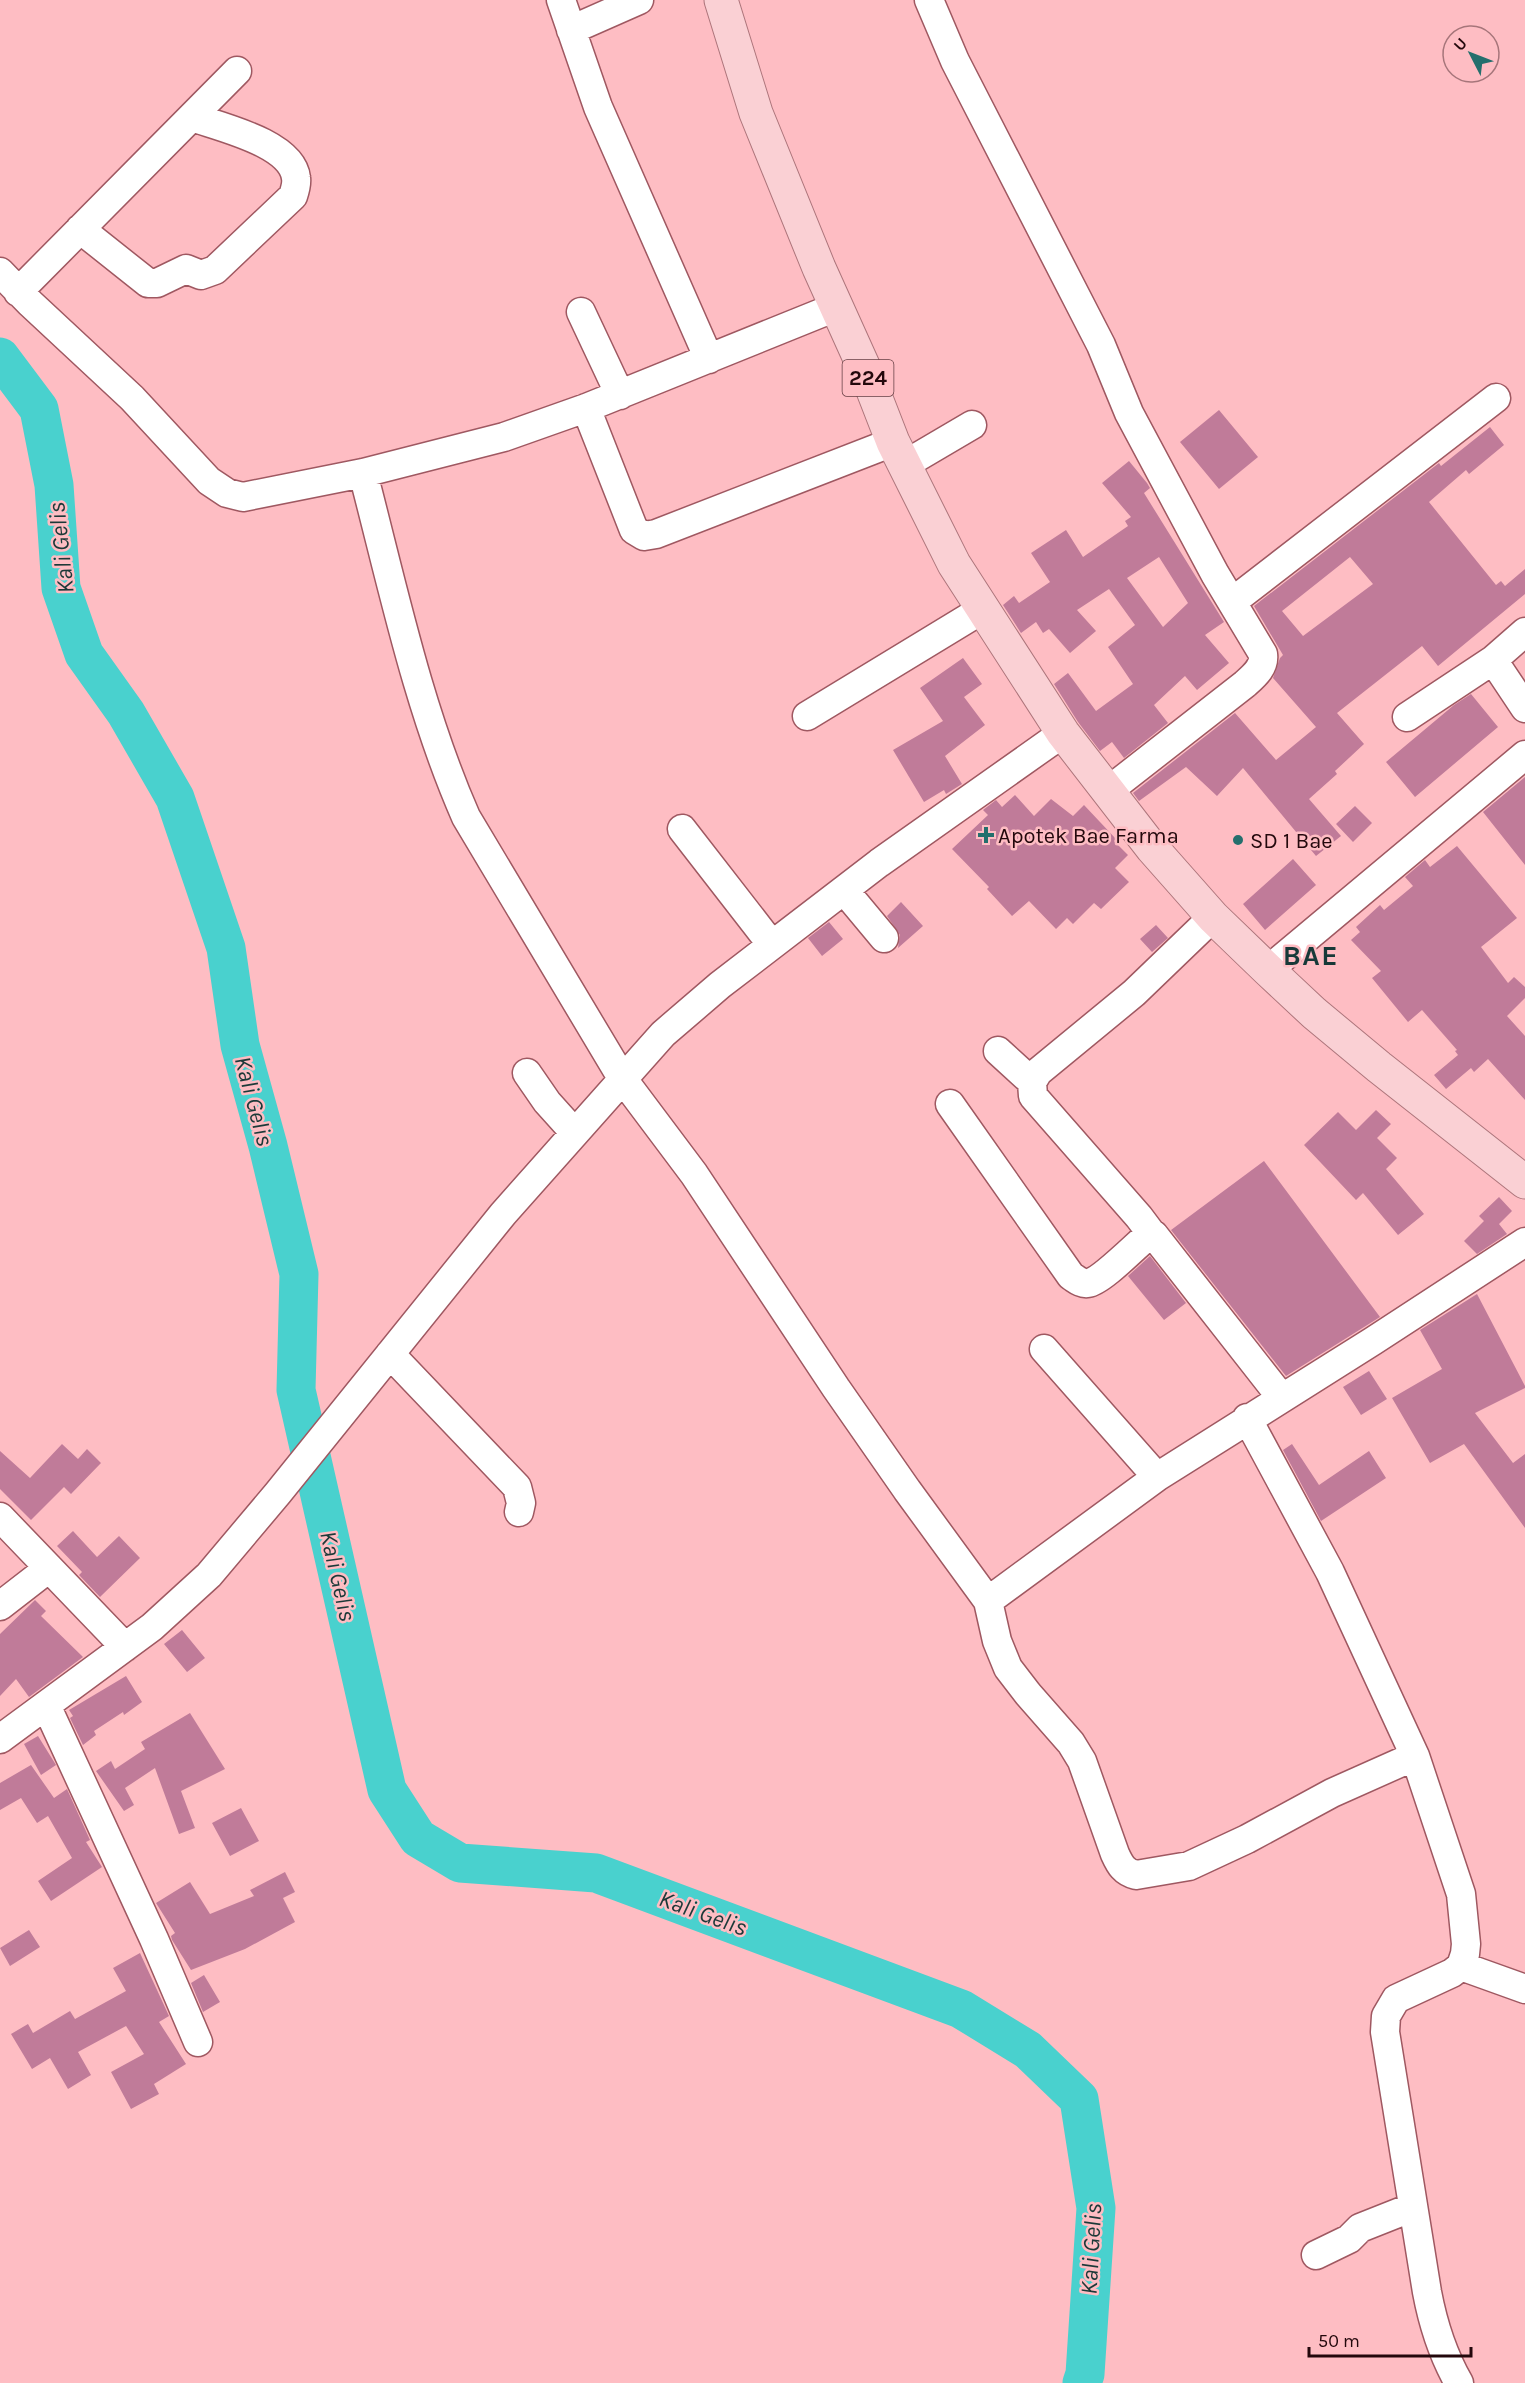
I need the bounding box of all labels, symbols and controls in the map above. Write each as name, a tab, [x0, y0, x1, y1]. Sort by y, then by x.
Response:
north arrow	[1441, 24, 1501, 84]
text: U	[1449, 34, 1471, 55]
road number: 224	[842, 360, 894, 396]
water label: Kali Gelis	[42, 501, 80, 595]
place label: Apotek Bae Farma	[998, 823, 1179, 849]
marker: Apotek Bae Farma	[979, 828, 993, 842]
place label: SD 1 Bae	[1250, 828, 1333, 854]
marker: SD 1 Bae	[1231, 833, 1245, 847]
district label: BAE	[1283, 939, 1339, 972]
water label: Kali Gelis	[229, 1053, 279, 1149]
water label: Kali Gelis	[314, 1528, 362, 1624]
water label: Kali Gelis	[655, 1884, 751, 1942]
water label: Kali Gelis	[1075, 2202, 1107, 2296]
scale bar	[1309, 2320, 1471, 2358]
text: 50 m	[1318, 2330, 1360, 2352]

